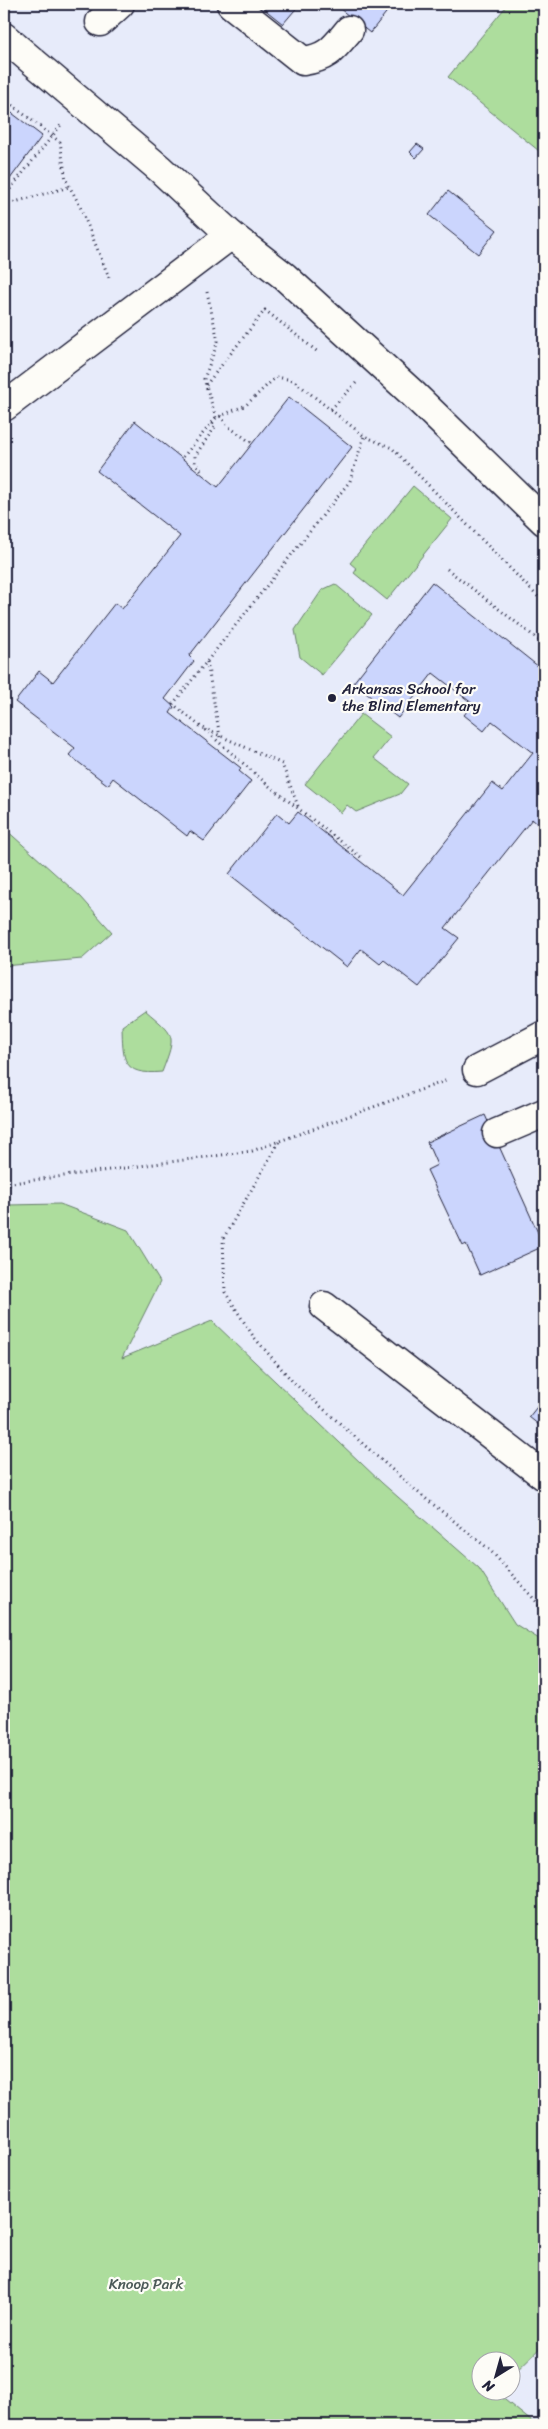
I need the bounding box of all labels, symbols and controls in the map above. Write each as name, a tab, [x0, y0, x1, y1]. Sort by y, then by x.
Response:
place label: Arkansas School for the Blind Elementary	[341, 676, 481, 719]
marker: Arkansas School for the Blind Elementary	[326, 692, 338, 704]
park label: Knoop Park	[109, 2271, 184, 2297]
north arrow	[470, 2352, 520, 2402]
text: N	[477, 2373, 501, 2399]

